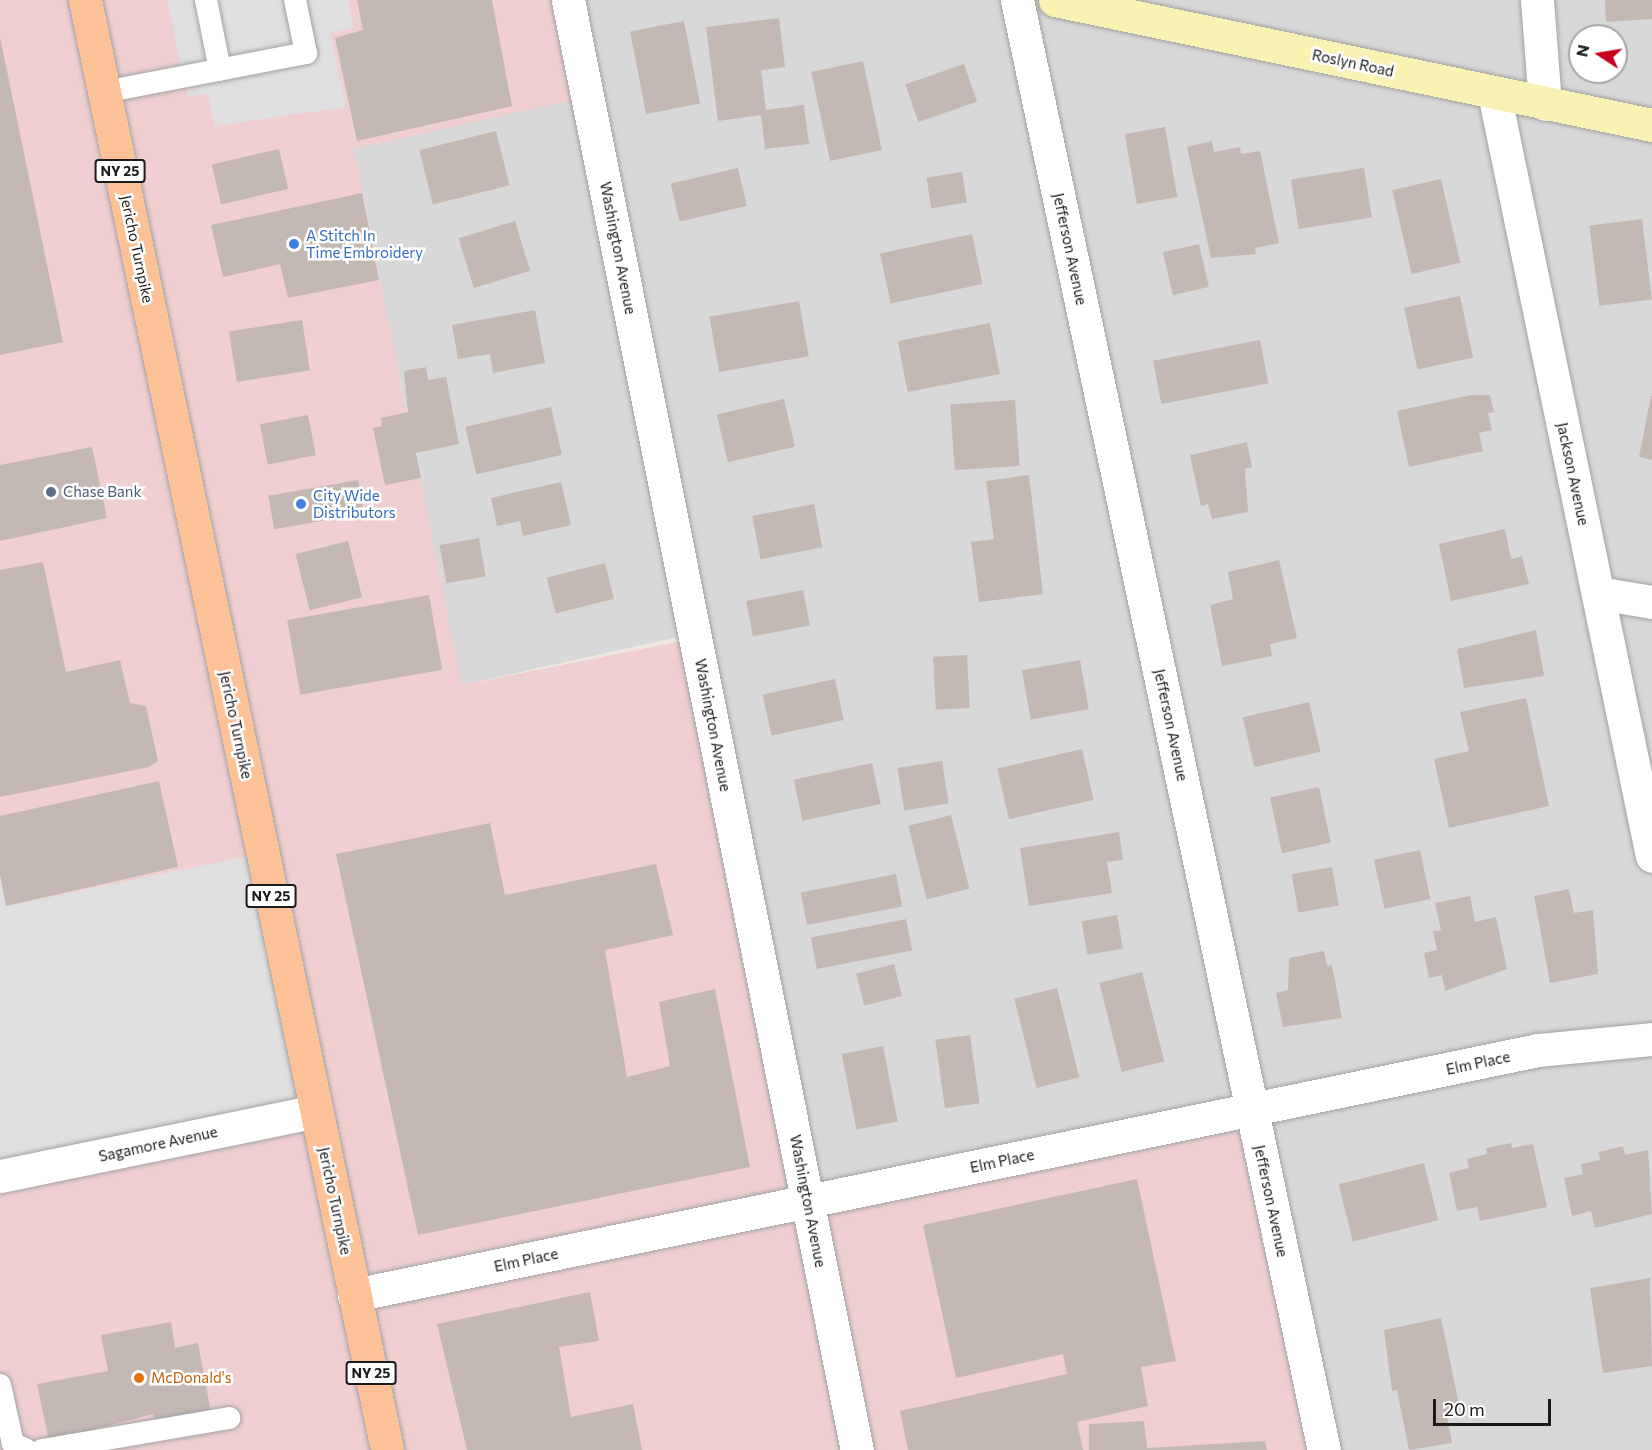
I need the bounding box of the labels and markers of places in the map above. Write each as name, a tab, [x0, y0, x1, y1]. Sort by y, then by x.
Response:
place label: A Stitch In Time Embroidery	[306, 226, 423, 261]
marker: A Stitch In Time Embroidery	[287, 237, 301, 251]
place label: Chase Bank	[63, 483, 142, 501]
marker: Chase Bank	[44, 485, 58, 499]
place label: City Wide Distributors	[313, 486, 395, 521]
marker: City Wide Distributors	[294, 497, 308, 511]
place label: McDonald's	[151, 1369, 232, 1387]
marker: McDonald's	[132, 1371, 146, 1385]

